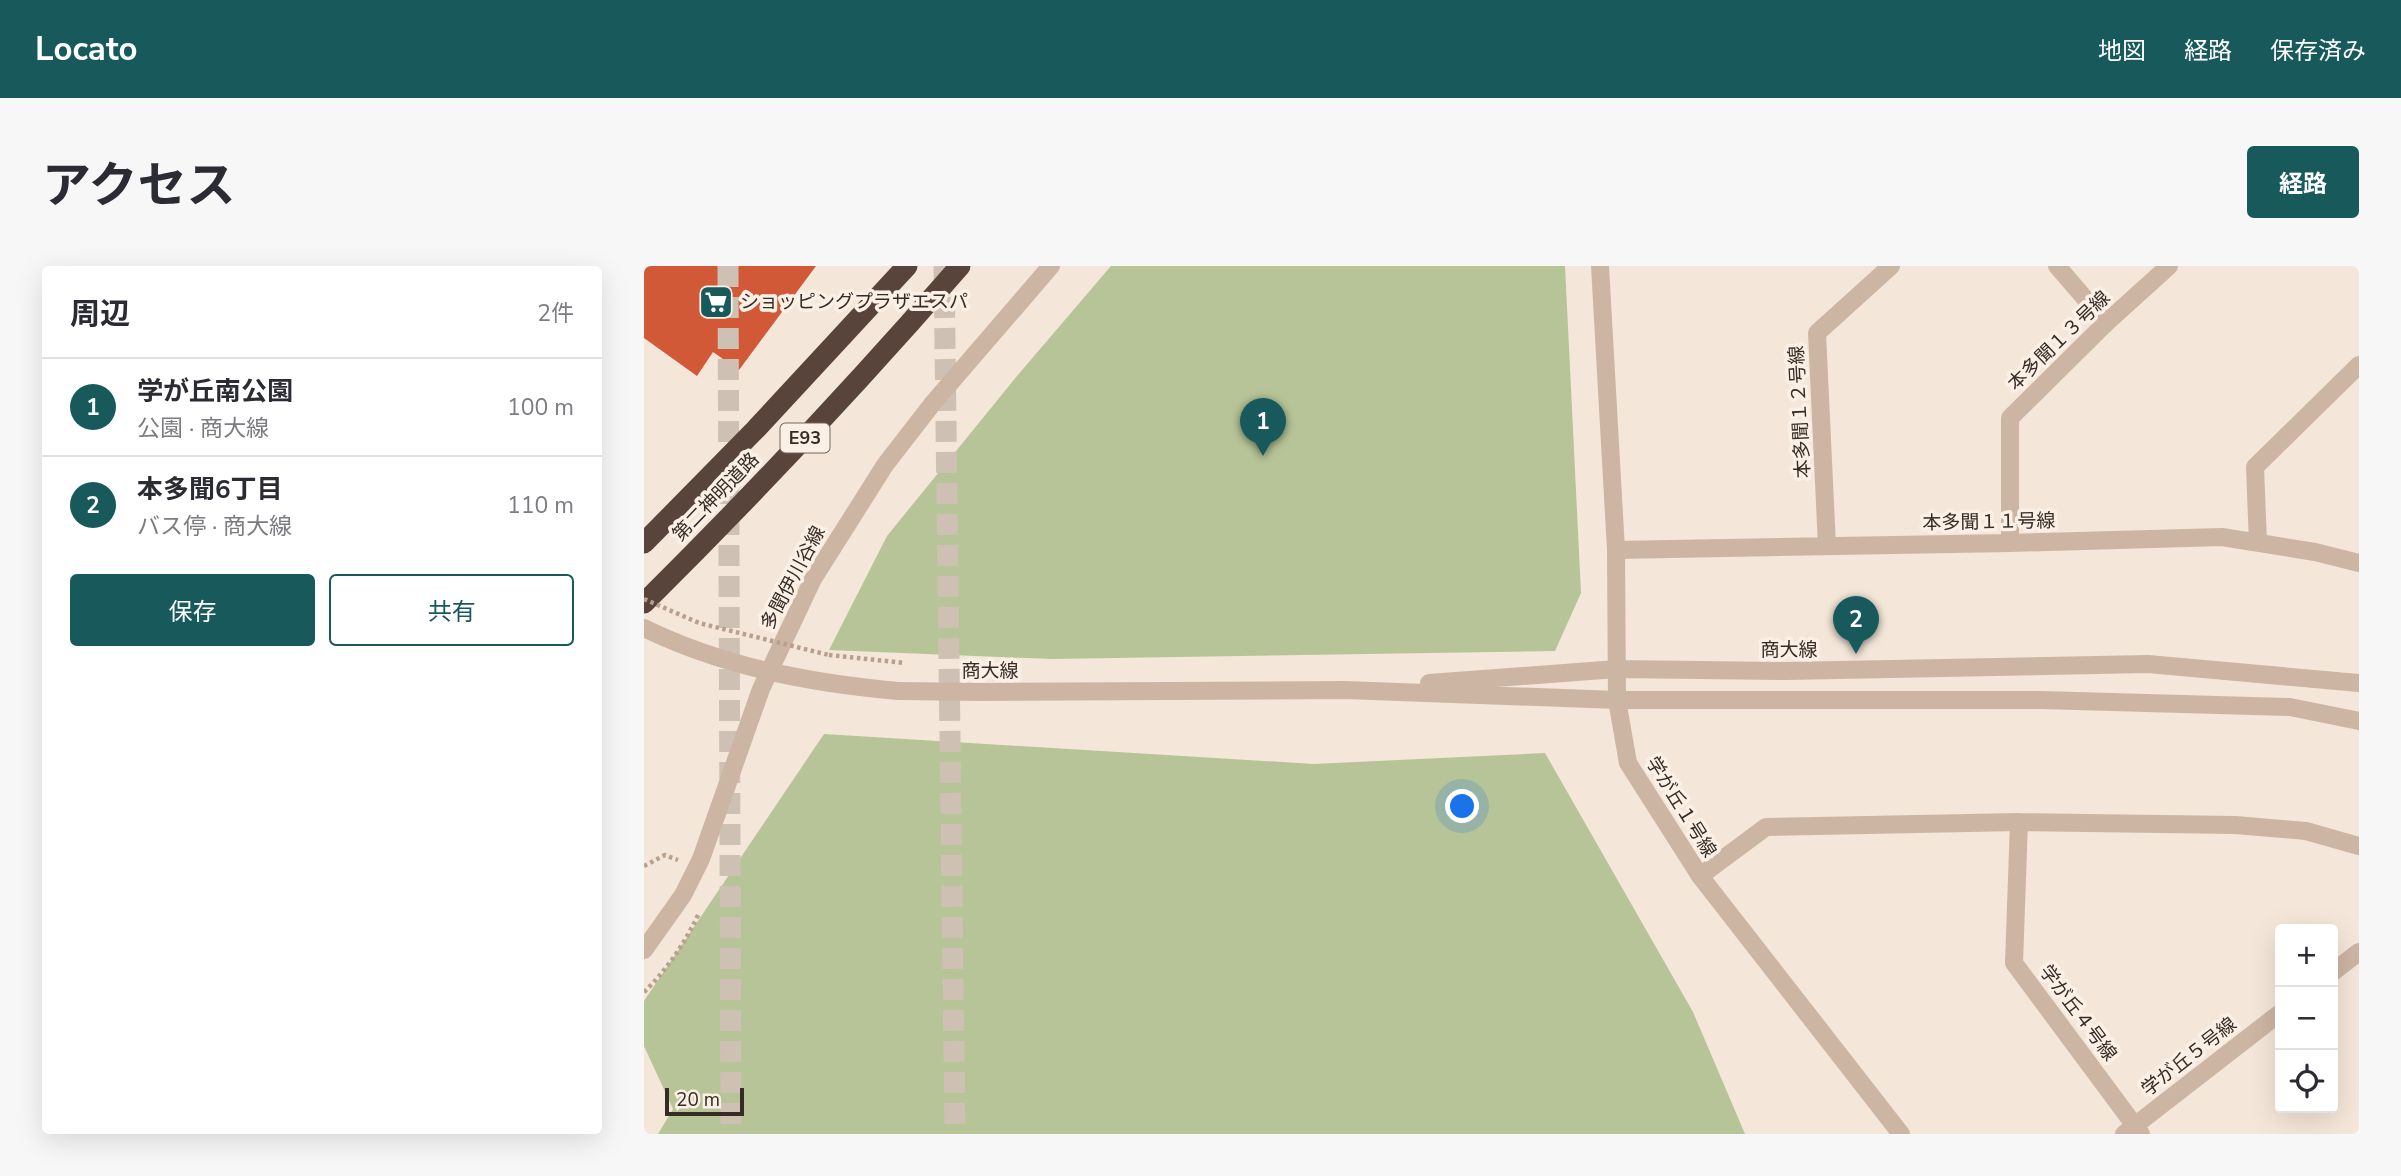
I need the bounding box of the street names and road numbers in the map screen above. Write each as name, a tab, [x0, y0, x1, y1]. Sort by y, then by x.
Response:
street label: 本多聞１３号線	[2002, 285, 2116, 397]
street label: 本多聞１２号線	[1784, 345, 1816, 479]
road number: E93	[780, 424, 830, 453]
street label: 第二神明道路	[667, 447, 765, 547]
street label: 本多聞１１号線	[1922, 508, 2056, 536]
street label: 多聞伊川谷線	[755, 522, 831, 634]
street label: 商大線	[1760, 637, 1818, 663]
street label: 商大線	[961, 658, 1019, 684]
street label: 学が丘１号線	[1640, 752, 1722, 862]
street label: 学が丘４号線	[2033, 960, 2123, 1066]
street label: 学が丘５号線	[2136, 1012, 2242, 1102]

